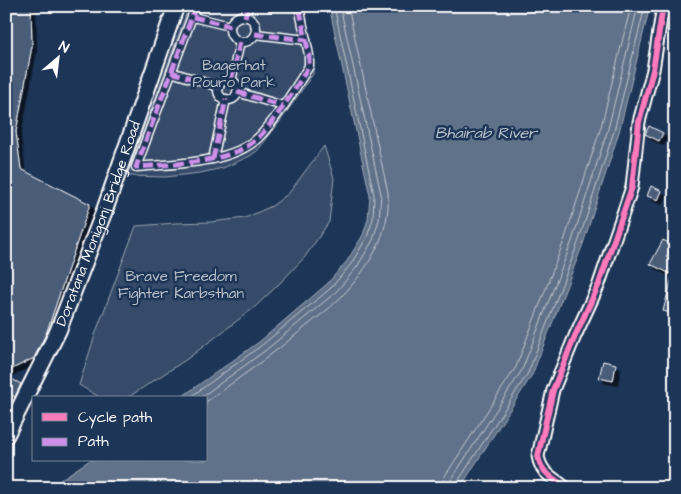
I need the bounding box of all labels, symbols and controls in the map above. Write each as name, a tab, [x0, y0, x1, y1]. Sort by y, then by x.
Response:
north arrow	[32, 32, 82, 82]
text: N	[55, 37, 72, 58]
park label: Bagerhat Pouro Park	[192, 55, 276, 93]
street label: Doratana Monigonj Bridge Road	[51, 118, 146, 329]
water label: Bhairab River	[435, 122, 539, 144]
park label: Brave Freedom Fighter Karbsthan	[118, 266, 244, 305]
legend	[32, 396, 208, 462]
text: Cycle path	[78, 407, 153, 429]
text: Path	[78, 431, 109, 452]

